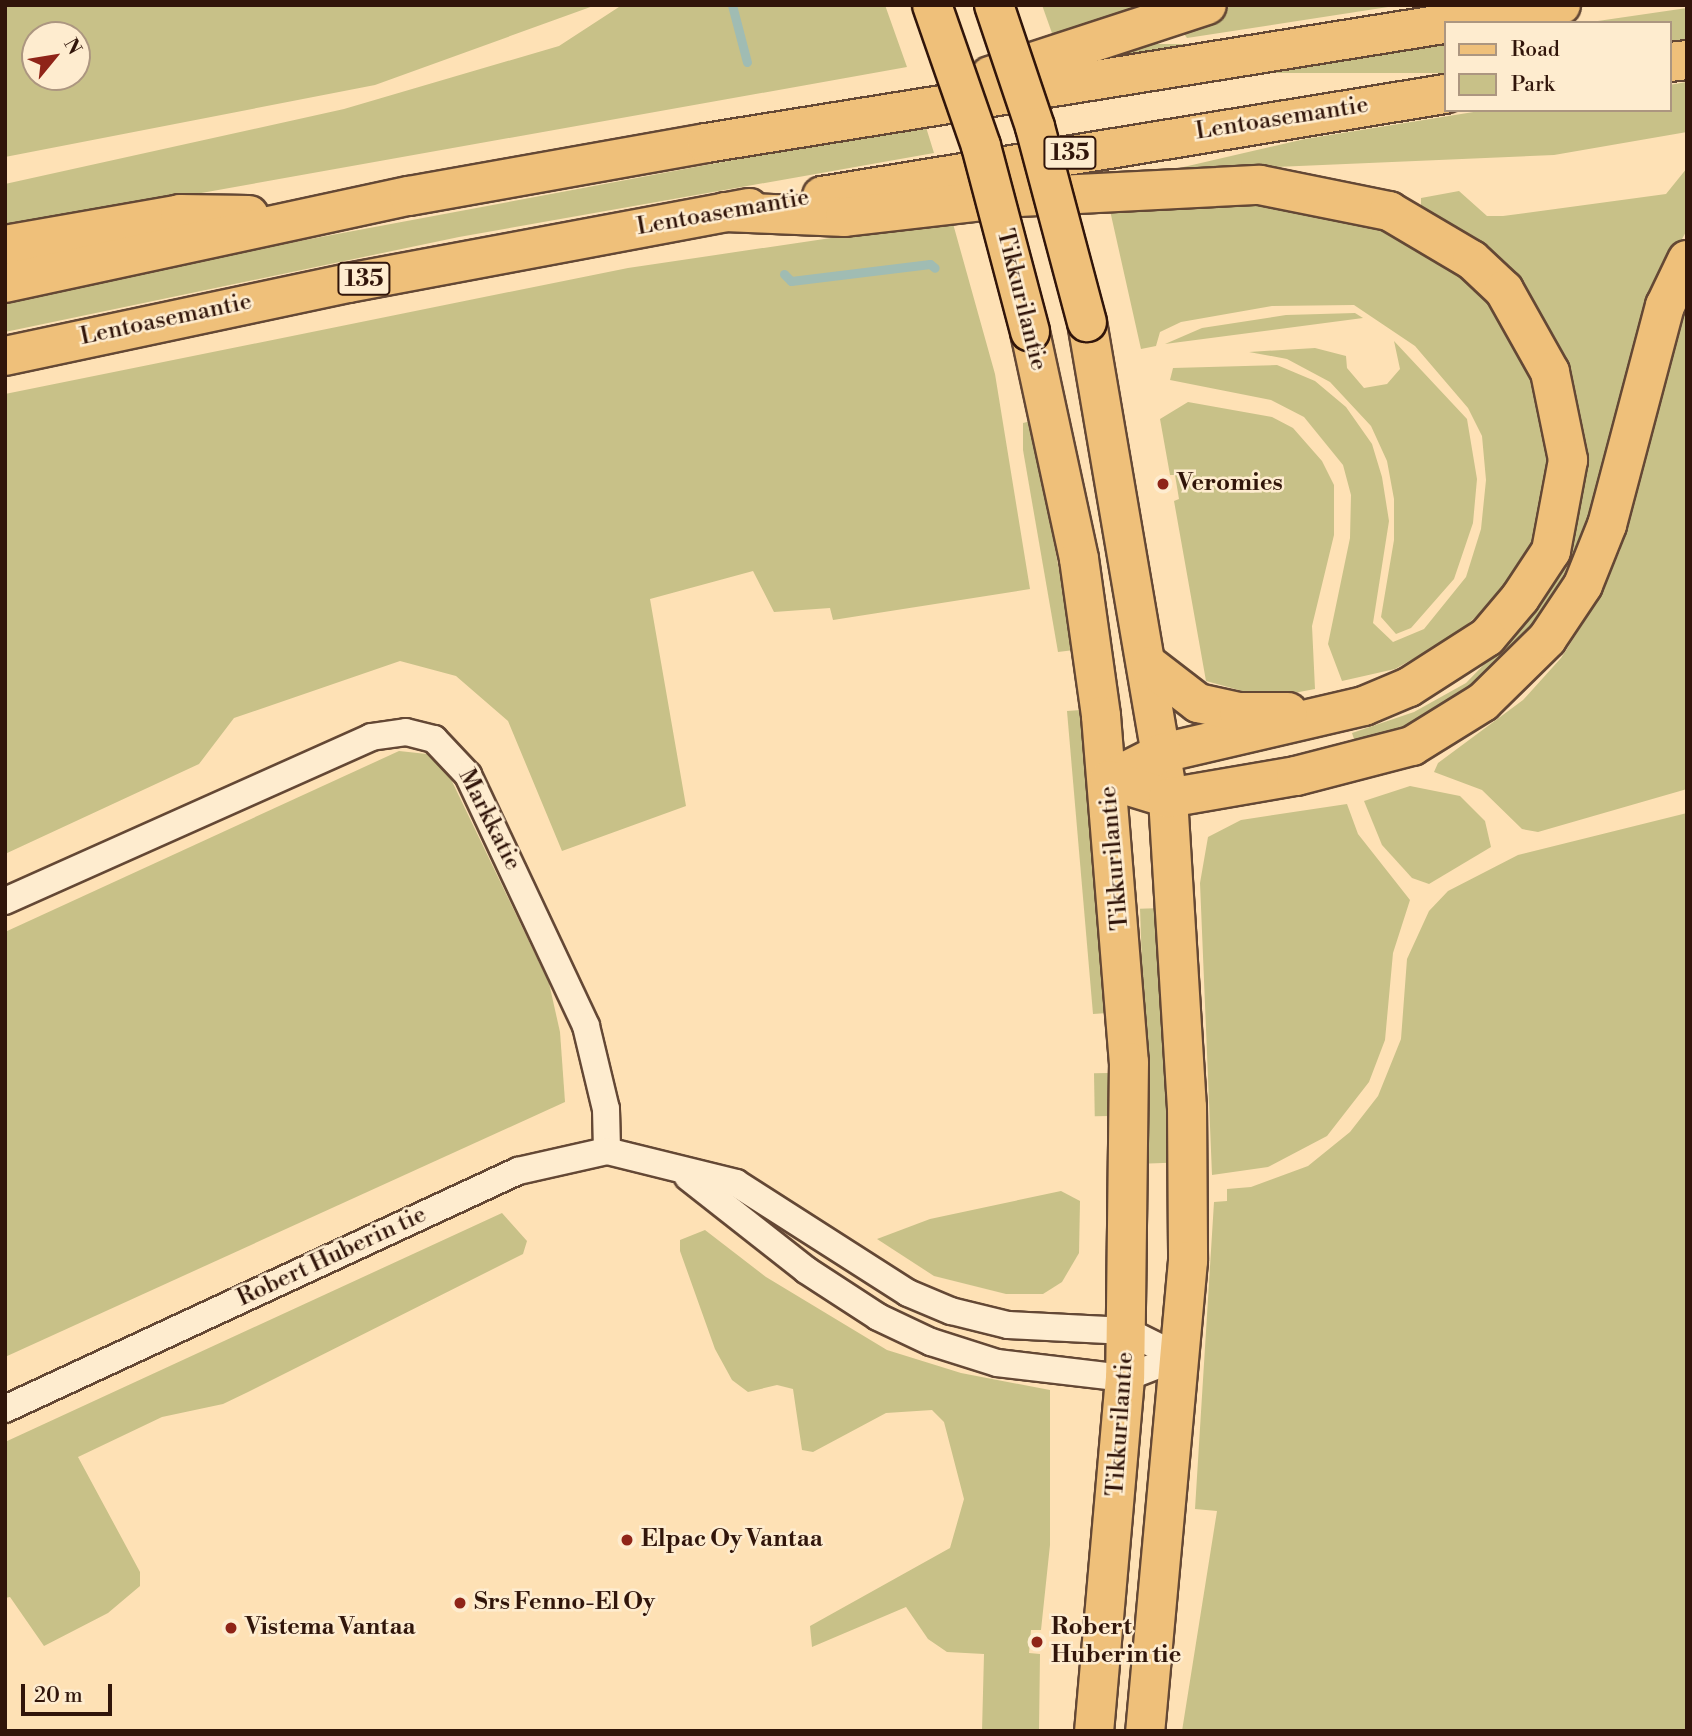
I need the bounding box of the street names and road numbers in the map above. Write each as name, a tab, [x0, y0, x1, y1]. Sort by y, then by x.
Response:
street label: Lentoasemantie	[1193, 91, 1371, 147]
road number: 135	[1042, 134, 1098, 172]
street label: Lentoasemantie	[634, 184, 812, 242]
street label: Tikkurilantie	[989, 226, 1053, 374]
road number: 135	[336, 260, 392, 298]
street label: Lentoasemantie	[78, 288, 254, 352]
street label: Markkatie	[451, 764, 527, 876]
street label: Tikkurilantie	[1094, 785, 1136, 931]
street label: Robert Huberin tie	[233, 1201, 431, 1313]
street label: Tikkurilantie	[1102, 1351, 1140, 1497]

